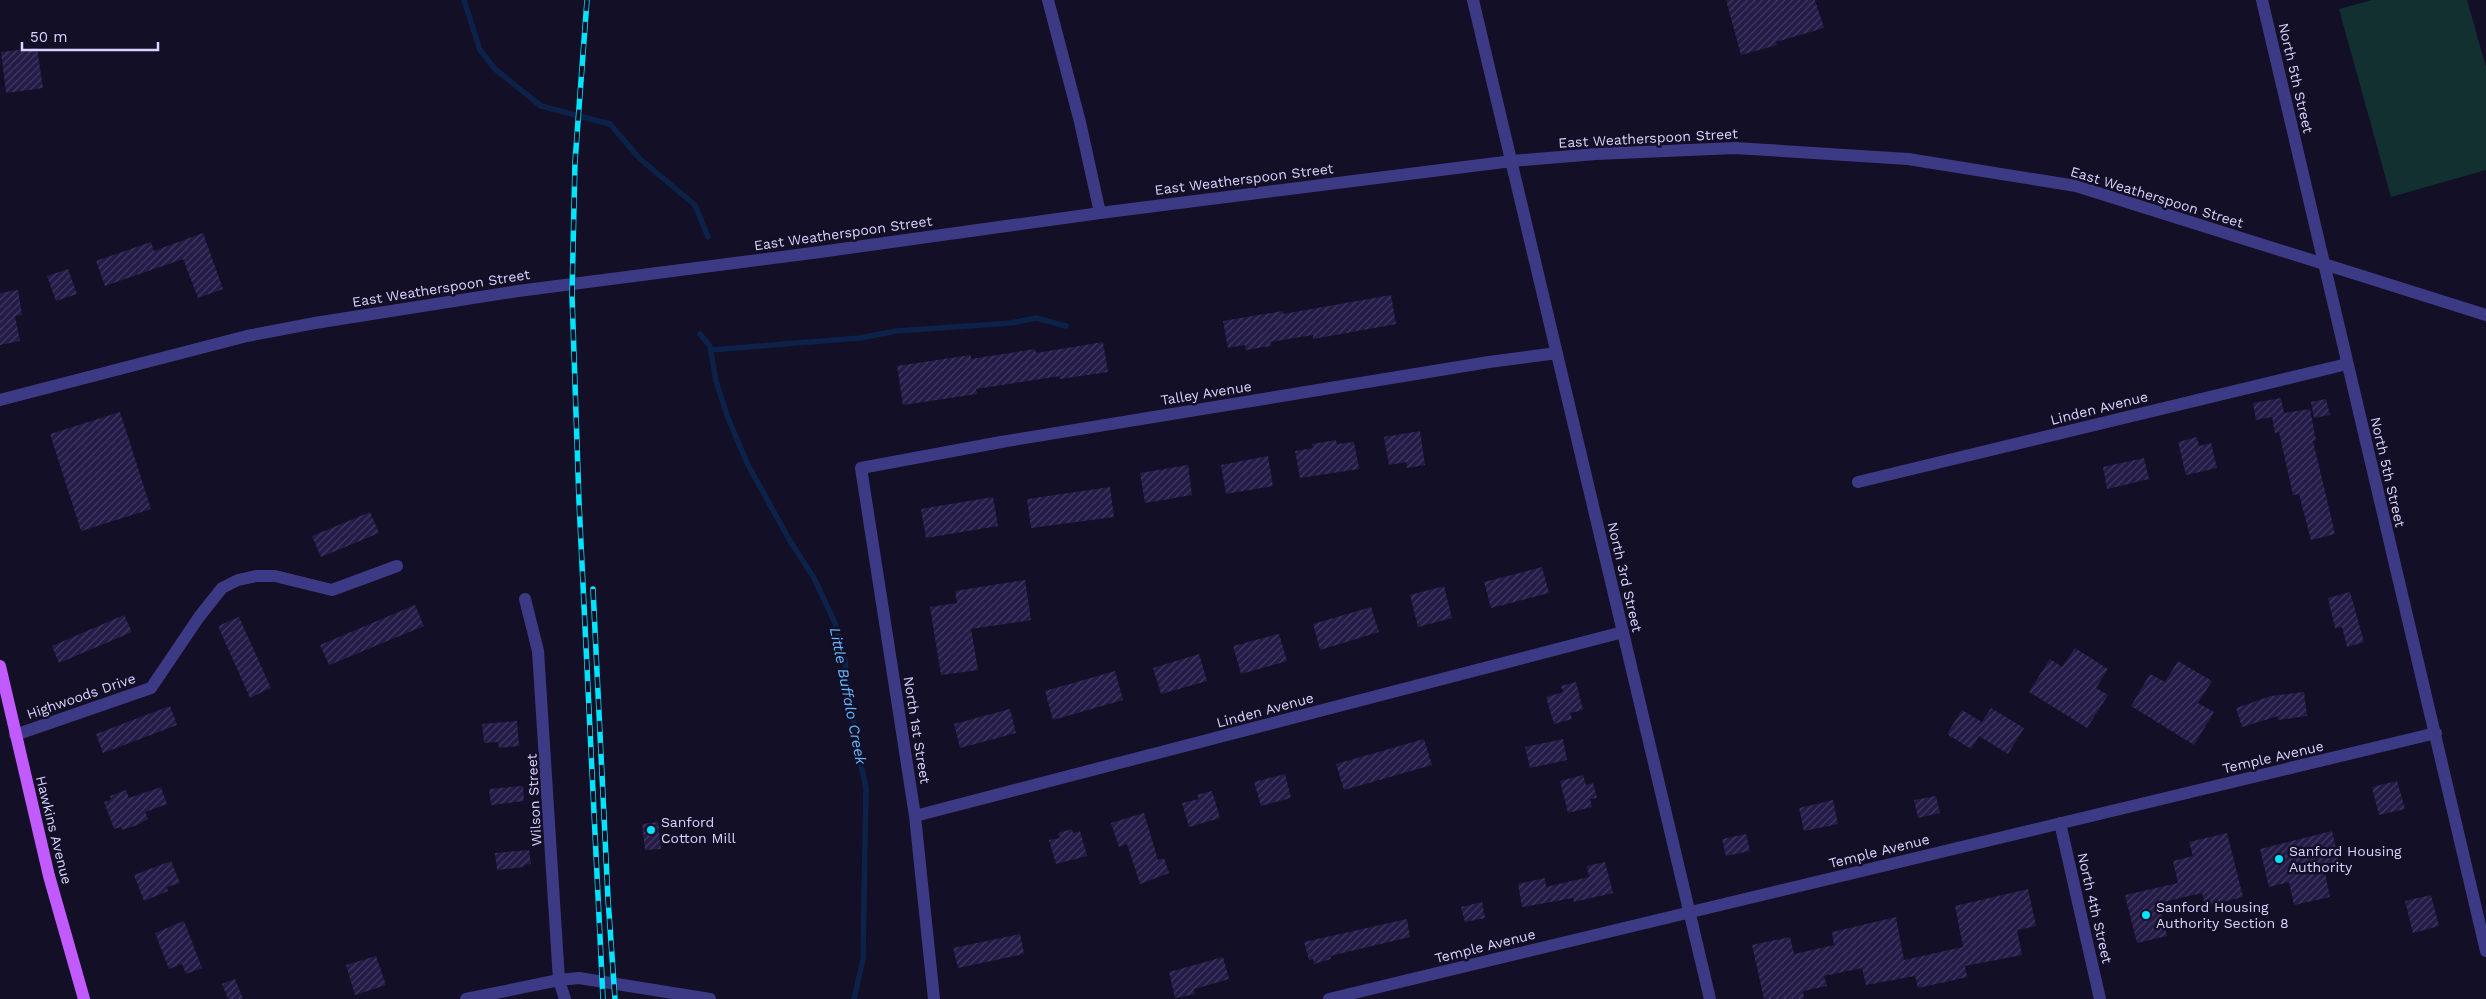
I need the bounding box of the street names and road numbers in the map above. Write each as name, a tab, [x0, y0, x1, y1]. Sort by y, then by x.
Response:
street label: North 5th Street	[2276, 21, 2317, 135]
street label: East Weatherspoon Street	[1558, 125, 1738, 151]
street label: East Weatherspoon Street	[1154, 160, 1334, 198]
street label: East Weatherspoon Street	[2069, 163, 2245, 231]
street label: East Weatherspoon Street	[753, 213, 933, 253]
street label: East Weatherspoon Street	[351, 266, 531, 310]
street label: Talley Avenue	[1159, 378, 1253, 408]
street label: Linden Avenue	[2049, 388, 2149, 428]
street label: North 5th Street	[2368, 415, 2409, 529]
street label: North 3rd Street	[1605, 520, 1645, 634]
street label: Highwoods Drive	[24, 670, 138, 722]
street label: North 1st Street	[901, 675, 933, 785]
street label: Linden Avenue	[1215, 689, 1315, 731]
street label: Temple Avenue	[2221, 738, 2325, 776]
street label: Wilson Street	[524, 753, 544, 847]
street label: Hawkins Avenue	[33, 774, 75, 886]
street label: Temple Avenue	[1827, 831, 1931, 871]
street label: North 4th Street	[2074, 851, 2116, 965]
street label: Temple Avenue	[1433, 926, 1537, 966]

